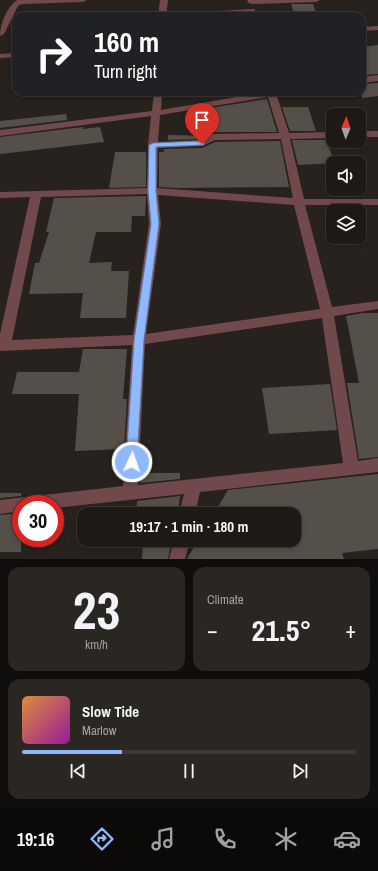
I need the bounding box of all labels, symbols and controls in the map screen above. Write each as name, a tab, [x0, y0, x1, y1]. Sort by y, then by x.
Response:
text: 160 m	[94, 23, 159, 61]
icon: right	[28, 28, 80, 80]
text: Turn right	[94, 59, 157, 84]
pin	[185, 103, 219, 144]
north arrow	[326, 108, 366, 148]
map controls	[326, 108, 366, 244]
icon: arrive	[191, 109, 213, 131]
button: sound	[326, 156, 366, 196]
button: layers	[326, 204, 366, 244]
position arrow	[111, 441, 153, 483]
speed limit sign: 30	[12, 495, 64, 547]
text: 19:17 · 1 min · 180 m	[130, 516, 248, 537]
text: 23	[73, 575, 120, 645]
text: Climate	[207, 591, 244, 608]
text: 21.5°	[252, 610, 311, 650]
text: −	[207, 615, 218, 645]
text: +	[345, 615, 356, 645]
text: km/h	[85, 636, 108, 653]
text: Slow Tide	[82, 701, 139, 722]
text: Marlow	[82, 722, 116, 739]
icon: previous	[67, 760, 89, 782]
icon: pause	[178, 760, 200, 782]
icon: next	[289, 760, 311, 782]
icon: directions	[88, 825, 116, 853]
icon: music	[149, 825, 177, 853]
icon: phone	[211, 825, 239, 853]
icon: climate	[272, 825, 300, 853]
icon: car	[333, 825, 361, 853]
text: 19:16	[17, 827, 54, 852]

